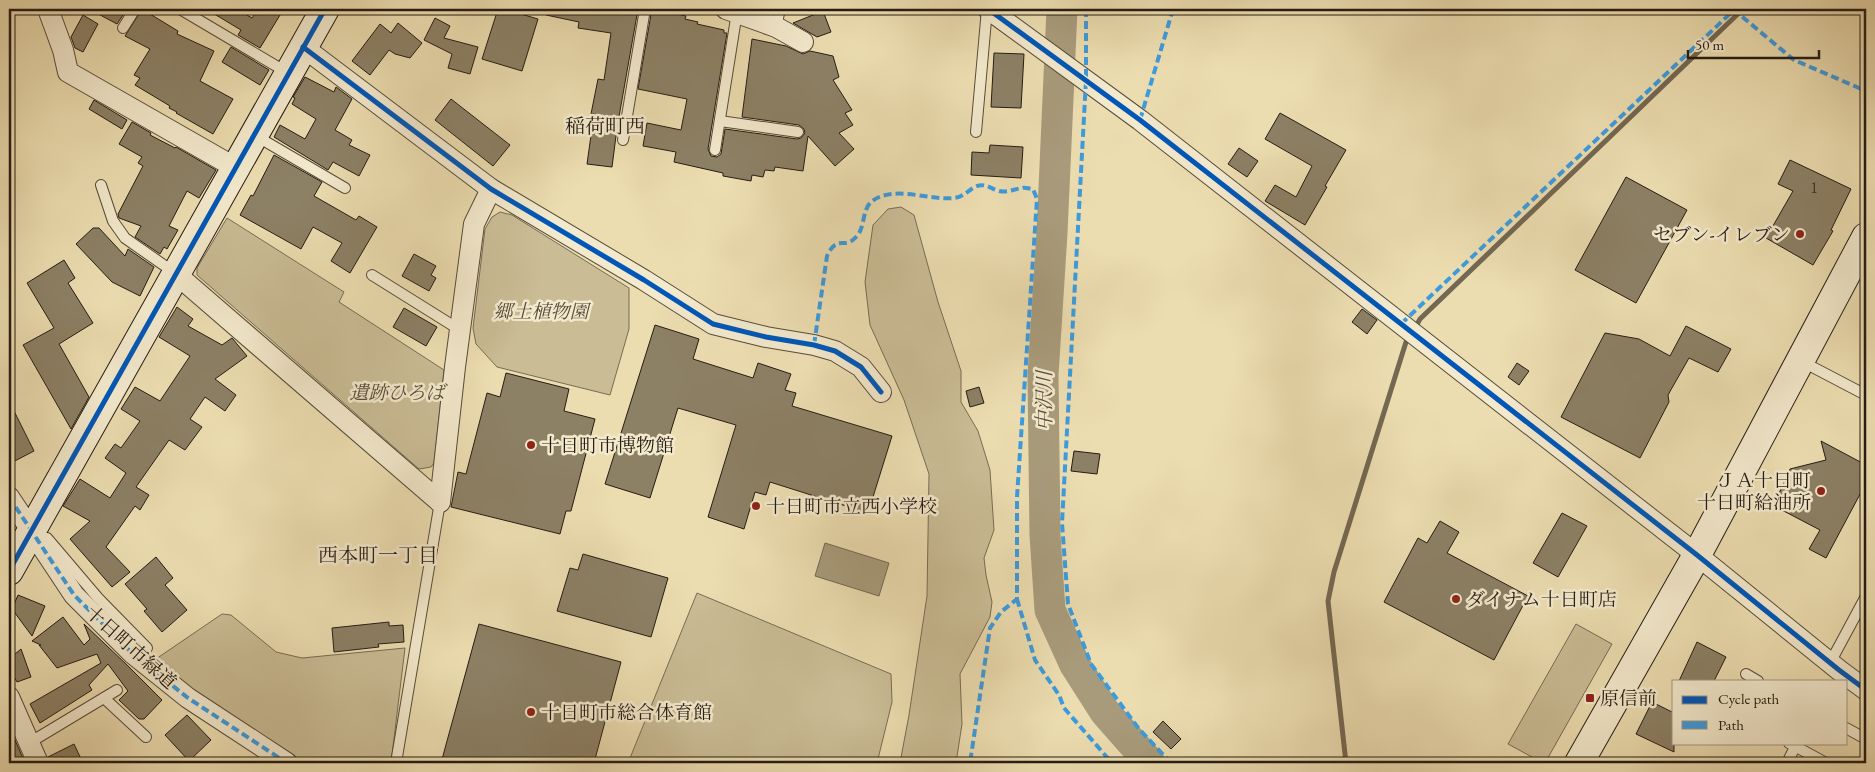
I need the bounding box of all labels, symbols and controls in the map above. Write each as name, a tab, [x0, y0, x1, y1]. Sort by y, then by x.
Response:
scale bar	[1688, 28, 1819, 60]
text: 50 m	[1695, 35, 1724, 54]
district label: 稲荷町西	[565, 113, 645, 139]
house number: 1	[1810, 177, 1818, 198]
place label: セブン-イレブン	[1653, 222, 1790, 247]
marker: セブン-イレブン	[1794, 228, 1806, 240]
park label: 郷土植物園	[493, 299, 591, 324]
water label: 中沢川	[1031, 369, 1057, 431]
park label: 遺跡ひろば	[349, 380, 448, 405]
place label: 十日町市博物館	[541, 433, 674, 458]
marker: 十日町市博物館	[525, 439, 537, 451]
place label: ＪＡ十日町 十日町給油所	[1697, 468, 1811, 515]
marker: ＪＡ十日町 十日町給油所	[1815, 485, 1827, 497]
place label: 十日町市立西小学校	[766, 494, 937, 519]
marker: 十日町市立西小学校	[750, 500, 762, 512]
district label: 西本町一丁目	[318, 542, 438, 568]
place label: ダイナム十日町店	[1466, 587, 1617, 612]
marker: ダイナム十日町店	[1450, 593, 1462, 605]
street label: 十日町市緑道	[80, 600, 182, 694]
legend	[1672, 680, 1848, 744]
place label: 原信前	[1600, 686, 1657, 711]
text: Cycle path	[1718, 689, 1780, 708]
marker: 原信前	[1584, 692, 1596, 704]
place label: 十日町市総合体育館	[541, 700, 712, 725]
marker: 十日町市総合体育館	[525, 706, 537, 718]
text: Path	[1718, 715, 1744, 734]

